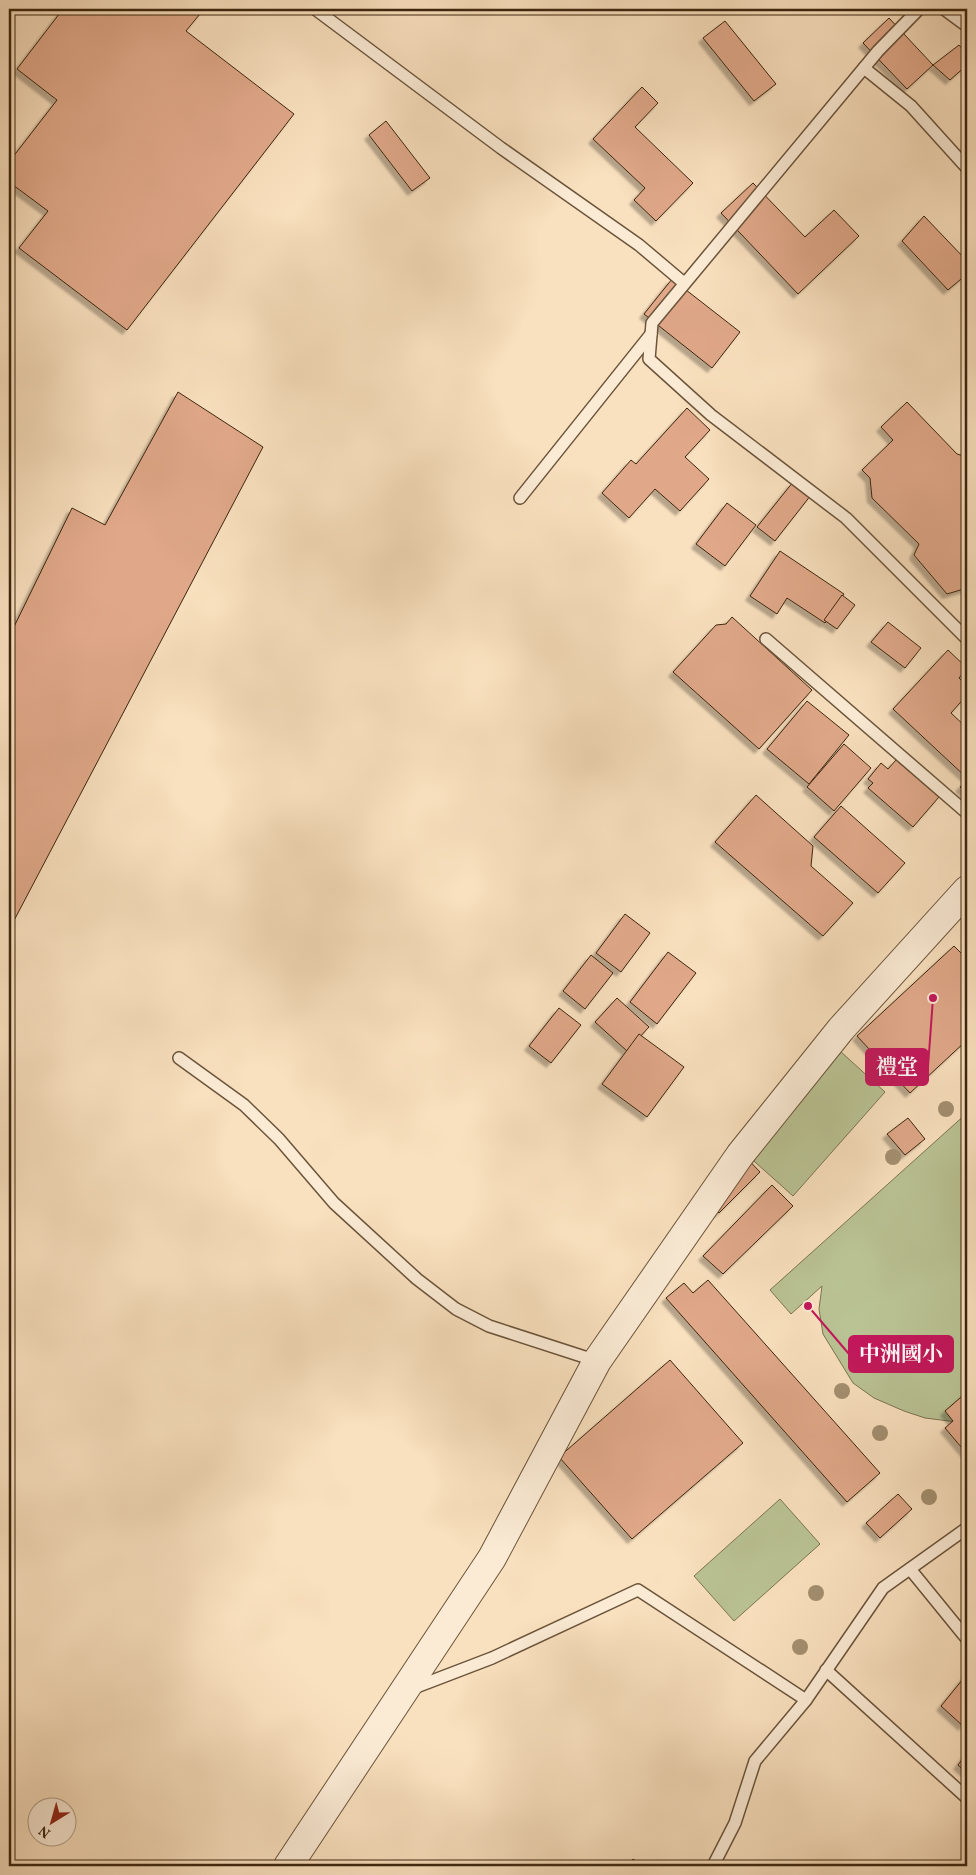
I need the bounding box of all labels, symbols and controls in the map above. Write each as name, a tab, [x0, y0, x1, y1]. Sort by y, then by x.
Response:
callout: 禮堂	[866, 1049, 928, 1085]
text: 禮堂	[876, 1054, 918, 1083]
callout: 中洲國小	[849, 1336, 953, 1372]
text: 中洲國小	[859, 1341, 943, 1370]
north arrow	[28, 1798, 78, 1848]
text: N	[35, 1821, 55, 1842]

